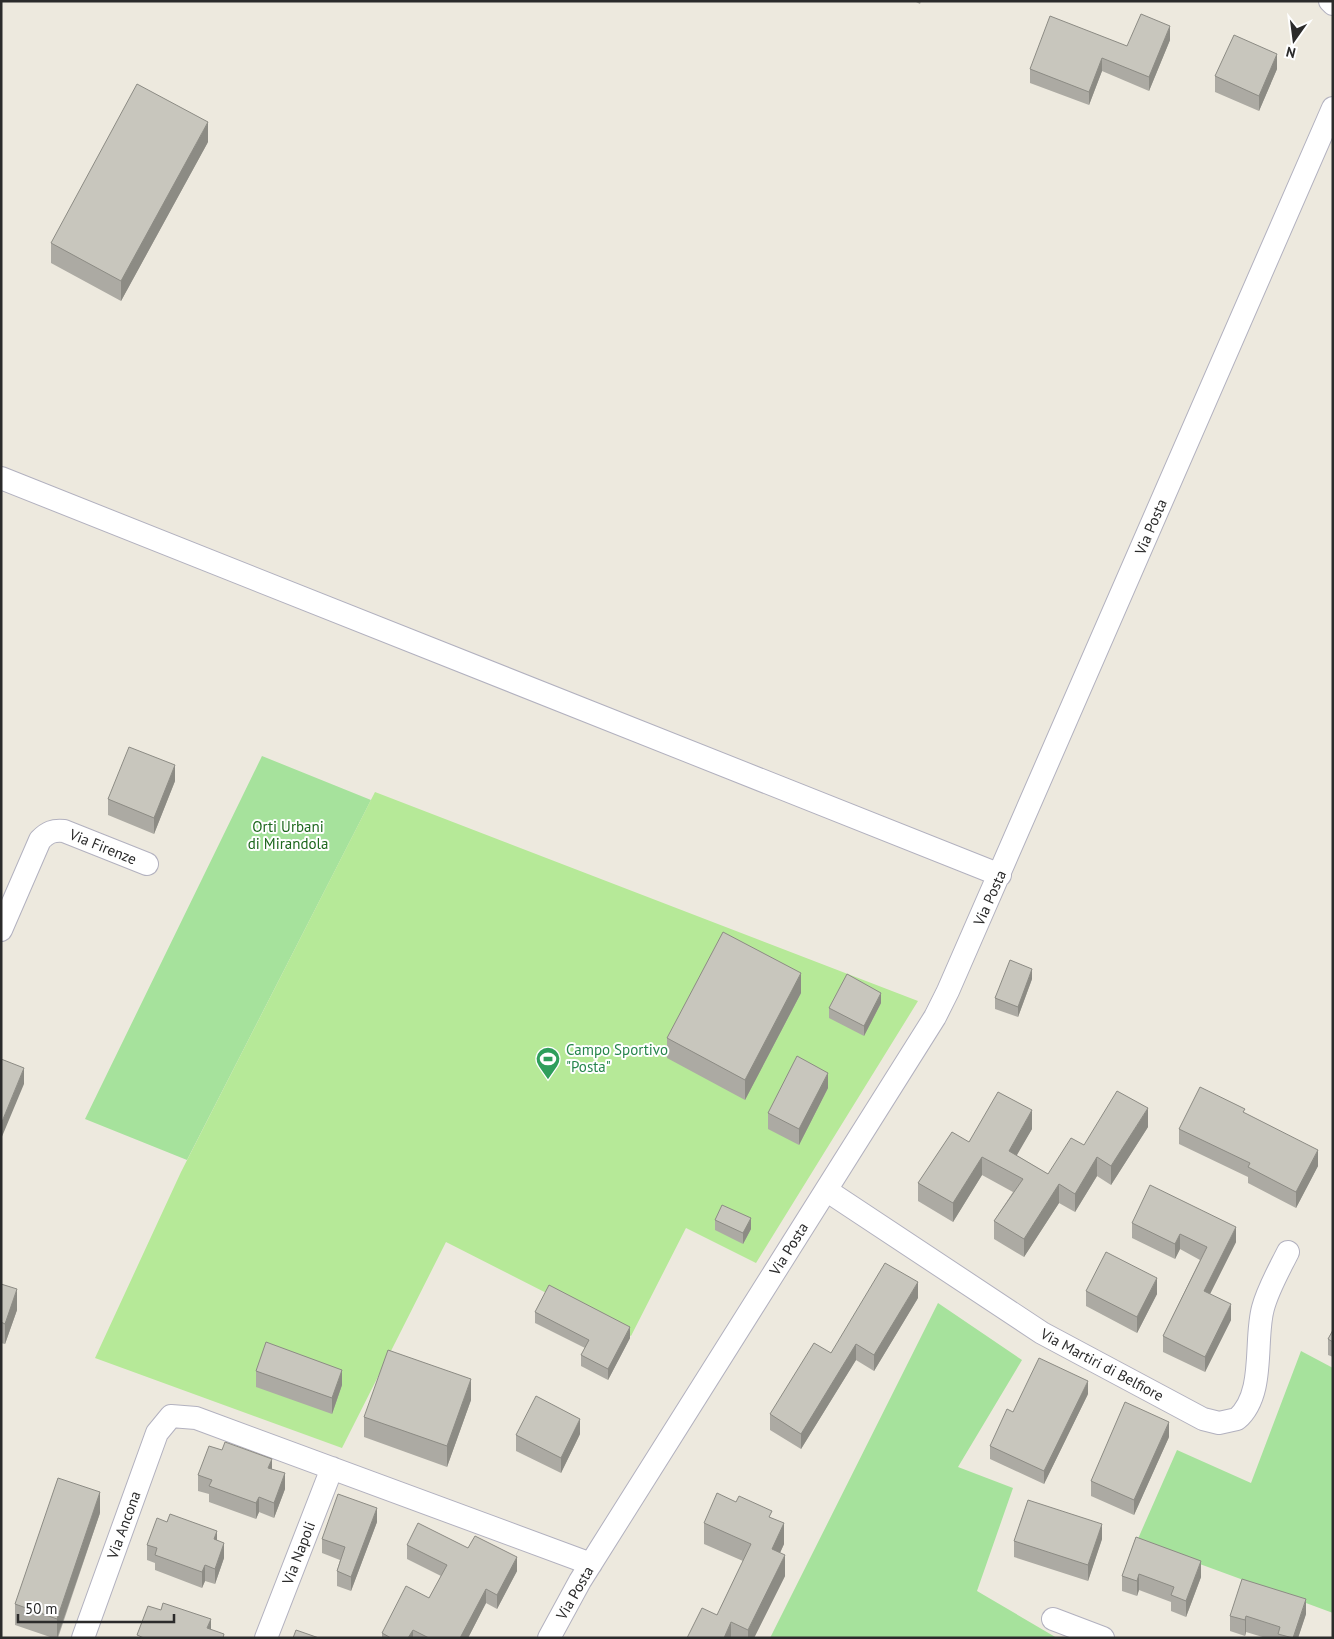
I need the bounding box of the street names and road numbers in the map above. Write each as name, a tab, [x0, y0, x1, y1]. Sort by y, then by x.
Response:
street label: Via Posta	[1130, 496, 1171, 558]
street label: Via Firenze	[66, 824, 140, 869]
street label: Via Posta	[969, 867, 1010, 929]
street label: Via Posta	[764, 1219, 812, 1280]
street label: Via Martiri di Belfiore	[1036, 1324, 1167, 1405]
street label: Via Ancona	[102, 1488, 145, 1562]
street label: Via Napoli	[277, 1519, 319, 1588]
street label: Via Posta	[551, 1563, 597, 1624]

